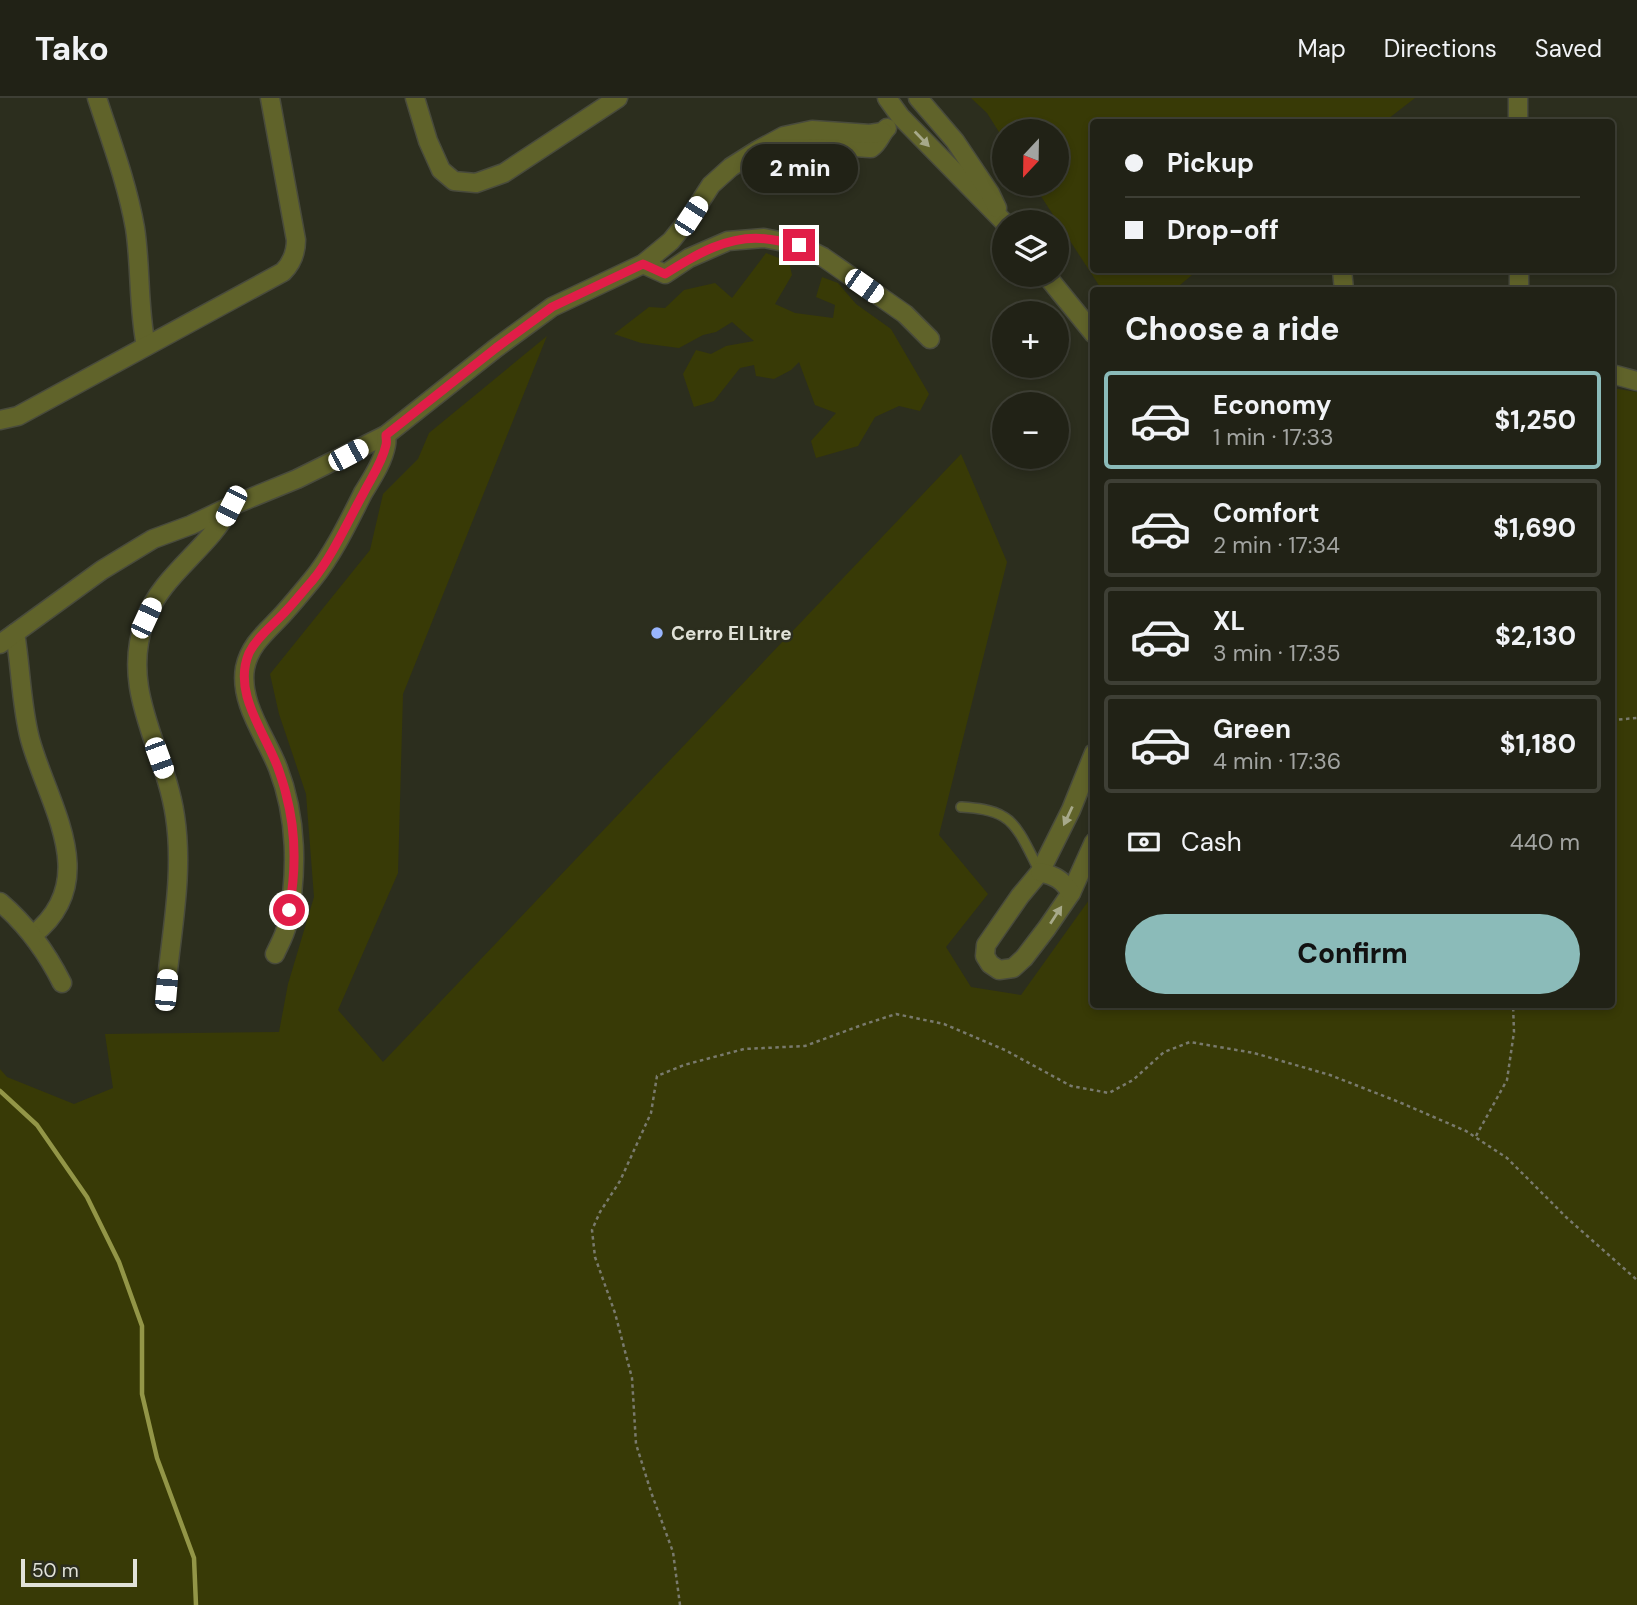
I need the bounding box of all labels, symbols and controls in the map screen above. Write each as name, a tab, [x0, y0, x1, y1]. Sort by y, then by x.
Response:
text: Tako	[35, 27, 109, 70]
text: Map	[1298, 33, 1346, 64]
text: Directions	[1384, 33, 1497, 64]
text: Saved	[1535, 33, 1602, 64]
north arrow	[992, 119, 1069, 196]
map controls	[992, 119, 1069, 469]
one-way arrow	[913, 130, 930, 147]
callout: 2 min	[741, 144, 857, 192]
text: Pickup	[1167, 146, 1254, 180]
text: 2 min	[769, 153, 831, 183]
car	[671, 193, 712, 239]
button: layers	[992, 210, 1069, 287]
text: Drop-off	[1167, 213, 1279, 247]
route end	[783, 229, 815, 261]
car	[841, 265, 888, 307]
button: +	[992, 301, 1069, 378]
text: Choose a ride	[1125, 308, 1340, 350]
text: Economy	[1213, 388, 1331, 422]
icon: car	[1129, 389, 1192, 452]
button: −	[992, 392, 1069, 469]
text: $1,250	[1495, 403, 1576, 437]
text: 1 min · 17:33	[1213, 422, 1334, 452]
car	[325, 436, 372, 474]
car	[213, 483, 250, 529]
text: Comfort	[1213, 496, 1319, 530]
icon: car	[1129, 497, 1192, 560]
text: $1,690	[1493, 511, 1576, 545]
text: 2 min · 17:34	[1213, 530, 1340, 560]
car	[128, 595, 165, 641]
text: XL	[1213, 604, 1245, 638]
icon: car	[1129, 605, 1192, 668]
text: $2,130	[1495, 619, 1576, 653]
place label: Cerro El Litre	[671, 621, 792, 646]
marker: Cerro El Litre	[649, 625, 665, 641]
text: 3 min · 17:35	[1213, 638, 1340, 668]
text: Green	[1213, 712, 1291, 746]
icon: car	[1129, 713, 1192, 776]
text: $1,180	[1500, 727, 1576, 761]
car	[142, 735, 177, 781]
text: 4 min · 17:36	[1213, 746, 1341, 776]
one-way arrow	[1062, 806, 1074, 826]
icon: cash	[1125, 823, 1163, 861]
text: Cash	[1181, 825, 1242, 859]
text: 440 m	[1510, 827, 1580, 857]
route start	[273, 894, 305, 926]
one-way arrow	[1049, 905, 1062, 925]
button: Confirm	[1125, 914, 1580, 994]
car	[154, 968, 179, 1012]
scale bar	[21, 1556, 136, 1588]
text: 50 m	[32, 1558, 79, 1583]

